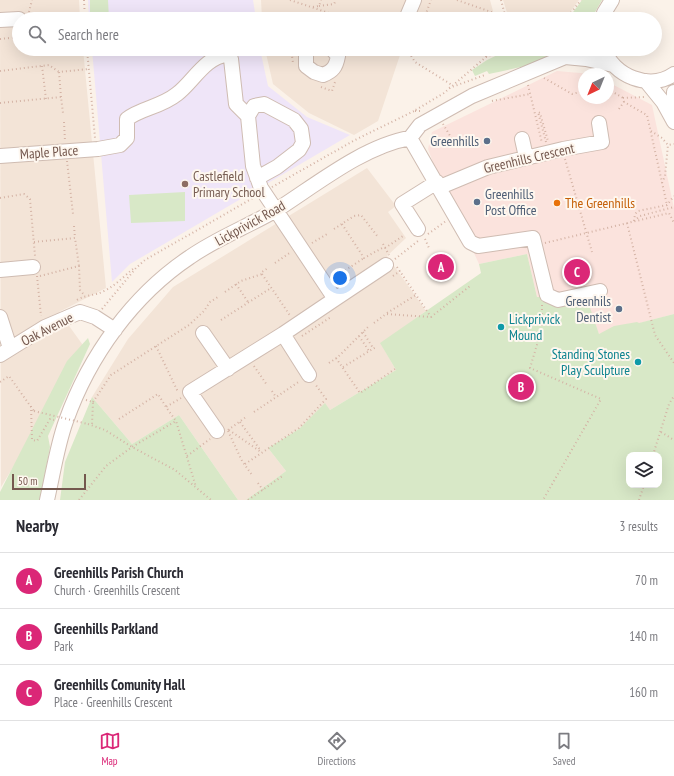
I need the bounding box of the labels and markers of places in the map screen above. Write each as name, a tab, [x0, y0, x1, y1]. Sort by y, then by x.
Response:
place label: Greenhills	[430, 132, 479, 150]
marker: Greenhills	[482, 136, 492, 146]
place label: Castlefield Primary School	[193, 167, 265, 201]
marker: Castlefield Primary School	[180, 179, 190, 189]
place label: Greenhills Post Office	[485, 185, 537, 219]
place label: The Greenhills	[565, 194, 635, 212]
marker: Greenhills Post Office	[472, 197, 482, 207]
marker: The Greenhills	[552, 198, 562, 208]
pin: A	[428, 252, 454, 282]
pin: C	[564, 257, 590, 287]
place label: Greenhils Dentist	[565, 292, 611, 326]
marker: Greenhils Dentist	[614, 304, 624, 314]
place label: Lickprivick Mound	[509, 310, 561, 344]
marker: Lickprivick Mound	[496, 322, 506, 332]
place label: Standing Stones Play Sculpture	[552, 345, 630, 379]
marker: Standing Stones Play Sculpture	[633, 357, 643, 367]
pin: B	[508, 372, 534, 402]

